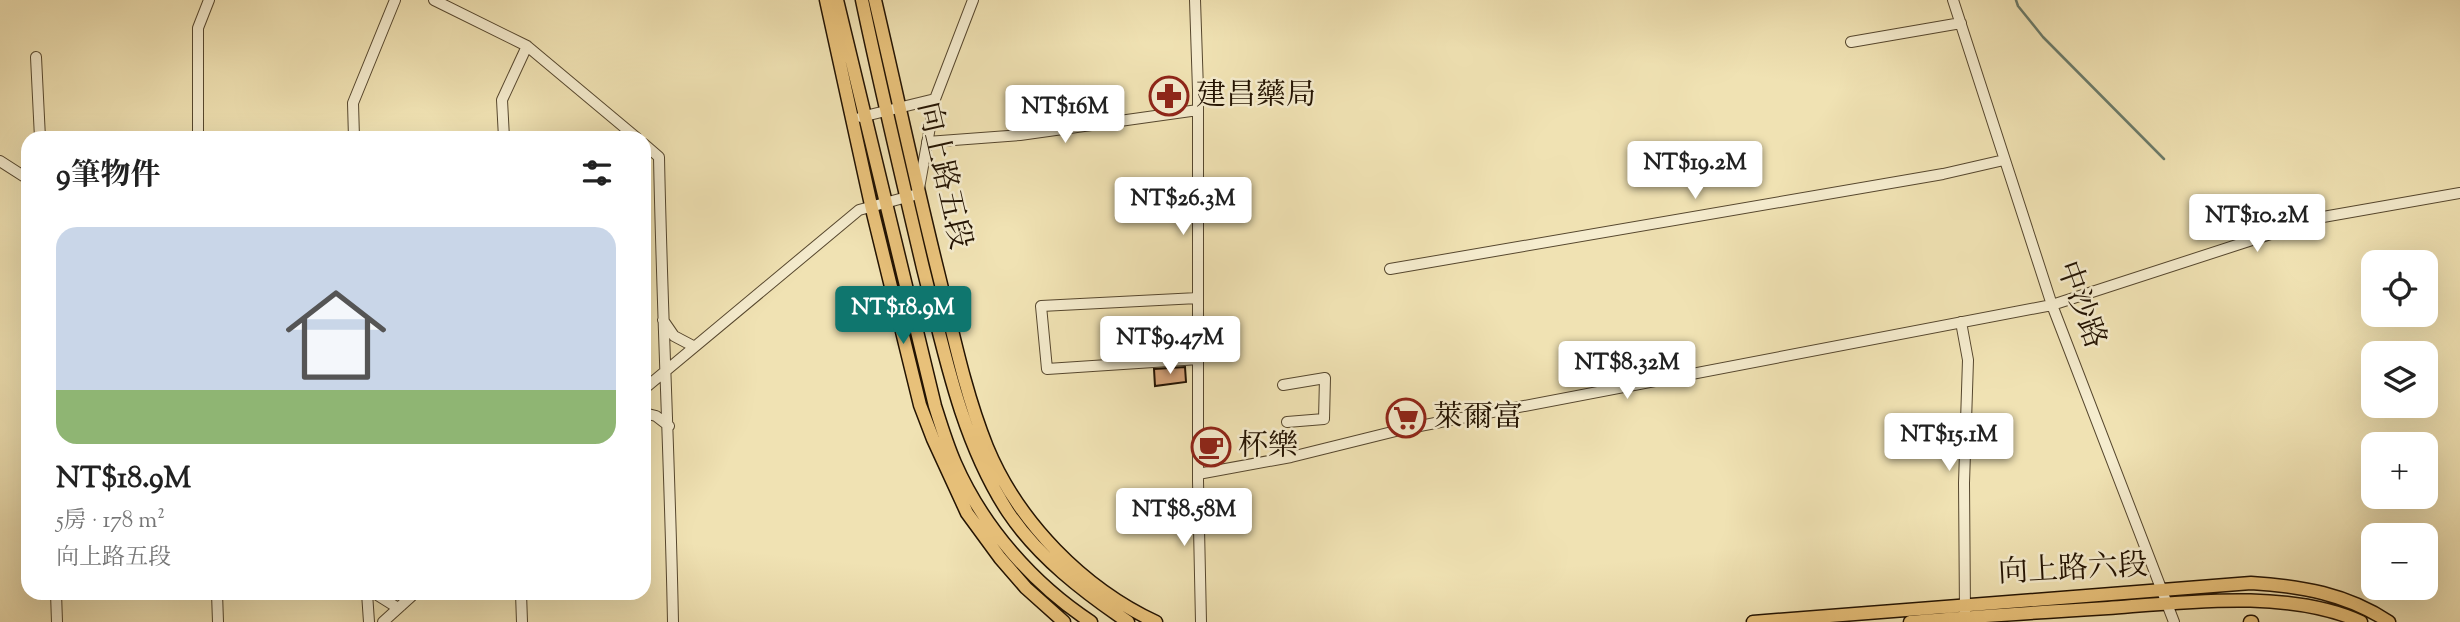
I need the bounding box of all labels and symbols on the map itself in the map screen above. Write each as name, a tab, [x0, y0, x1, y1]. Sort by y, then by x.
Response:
pharmacy icon: 建昌藥局	[1148, 75, 1190, 117]
place label: 建昌藥局	[1196, 75, 1316, 118]
pin: NT$16M	[1008, 86, 1122, 145]
street label: 向上路五段	[905, 98, 981, 254]
pin: NT$19.2M	[1623, 142, 1767, 201]
pin: NT$26.3M	[1111, 177, 1255, 237]
pin: NT$10.2M	[2185, 194, 2329, 254]
street label: 中沙路	[2044, 255, 2116, 355]
pin: NT$18.9M	[831, 286, 975, 346]
pin: NT$9.47M	[1098, 316, 1242, 376]
pin: NT$8.32M	[1555, 342, 1699, 401]
supermarket icon: 萊爾富	[1385, 397, 1427, 439]
place label: 萊爾富	[1433, 397, 1523, 440]
pin: NT$15.1M	[1877, 414, 2021, 473]
cafe icon: 杯樂	[1190, 426, 1232, 468]
place label: 杯樂	[1238, 426, 1298, 469]
pin: NT$8.58M	[1112, 489, 1256, 548]
street label: 向上路六段	[1997, 545, 2149, 595]

